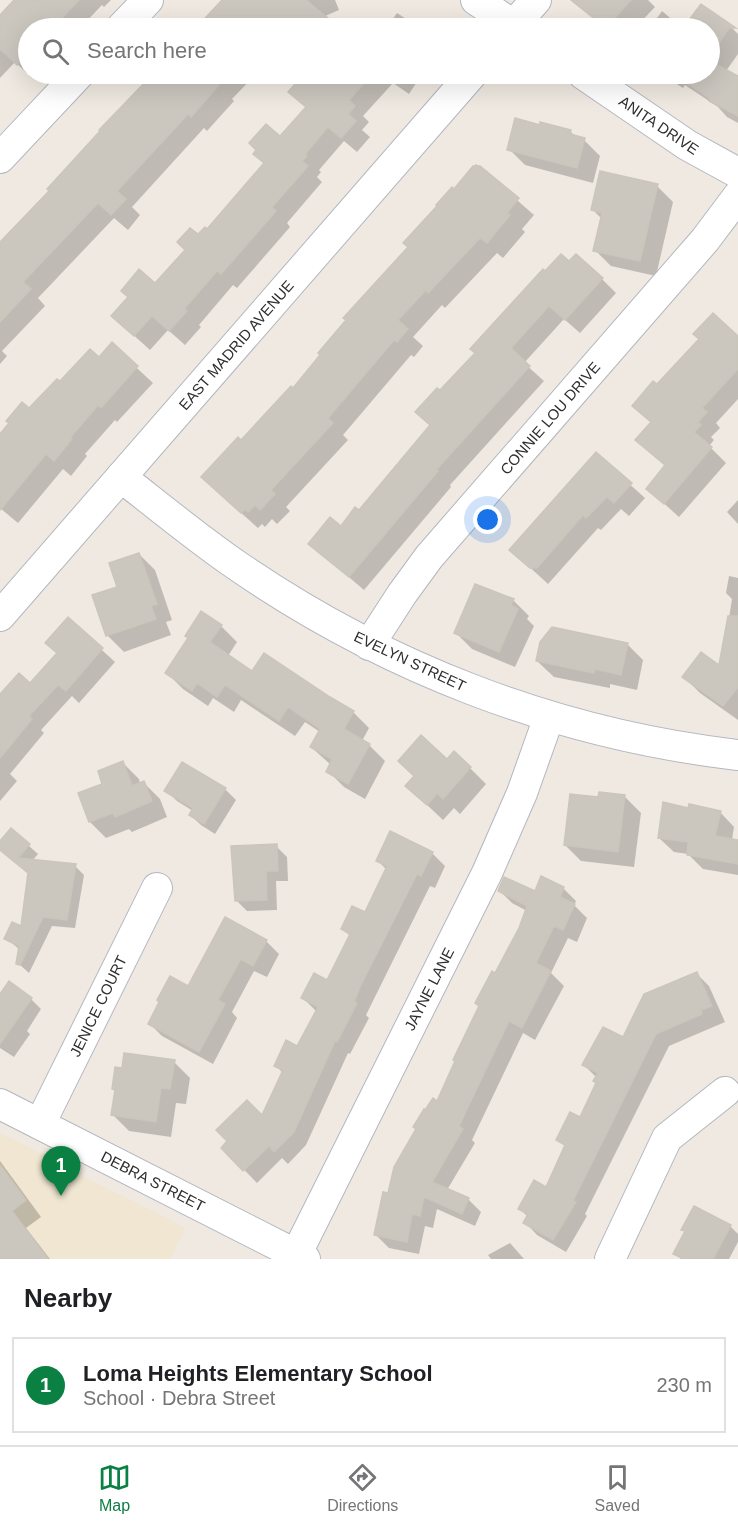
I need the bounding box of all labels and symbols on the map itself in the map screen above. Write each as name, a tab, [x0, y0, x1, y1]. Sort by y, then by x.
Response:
street label: ANITA DRIVE	[616, 92, 702, 158]
street label: EAST MADRID AVENUE	[175, 277, 297, 413]
street label: CONNIE LOU DRIVE	[497, 358, 603, 478]
your location	[473, 505, 502, 534]
street label: EVELYN STREET	[351, 628, 469, 694]
street label: JAYNE LANE	[401, 945, 457, 1033]
street label: JENICE COURT	[66, 953, 130, 1059]
pin: 1	[42, 1146, 80, 1196]
street label: DEBRA STREET	[98, 1148, 208, 1214]

